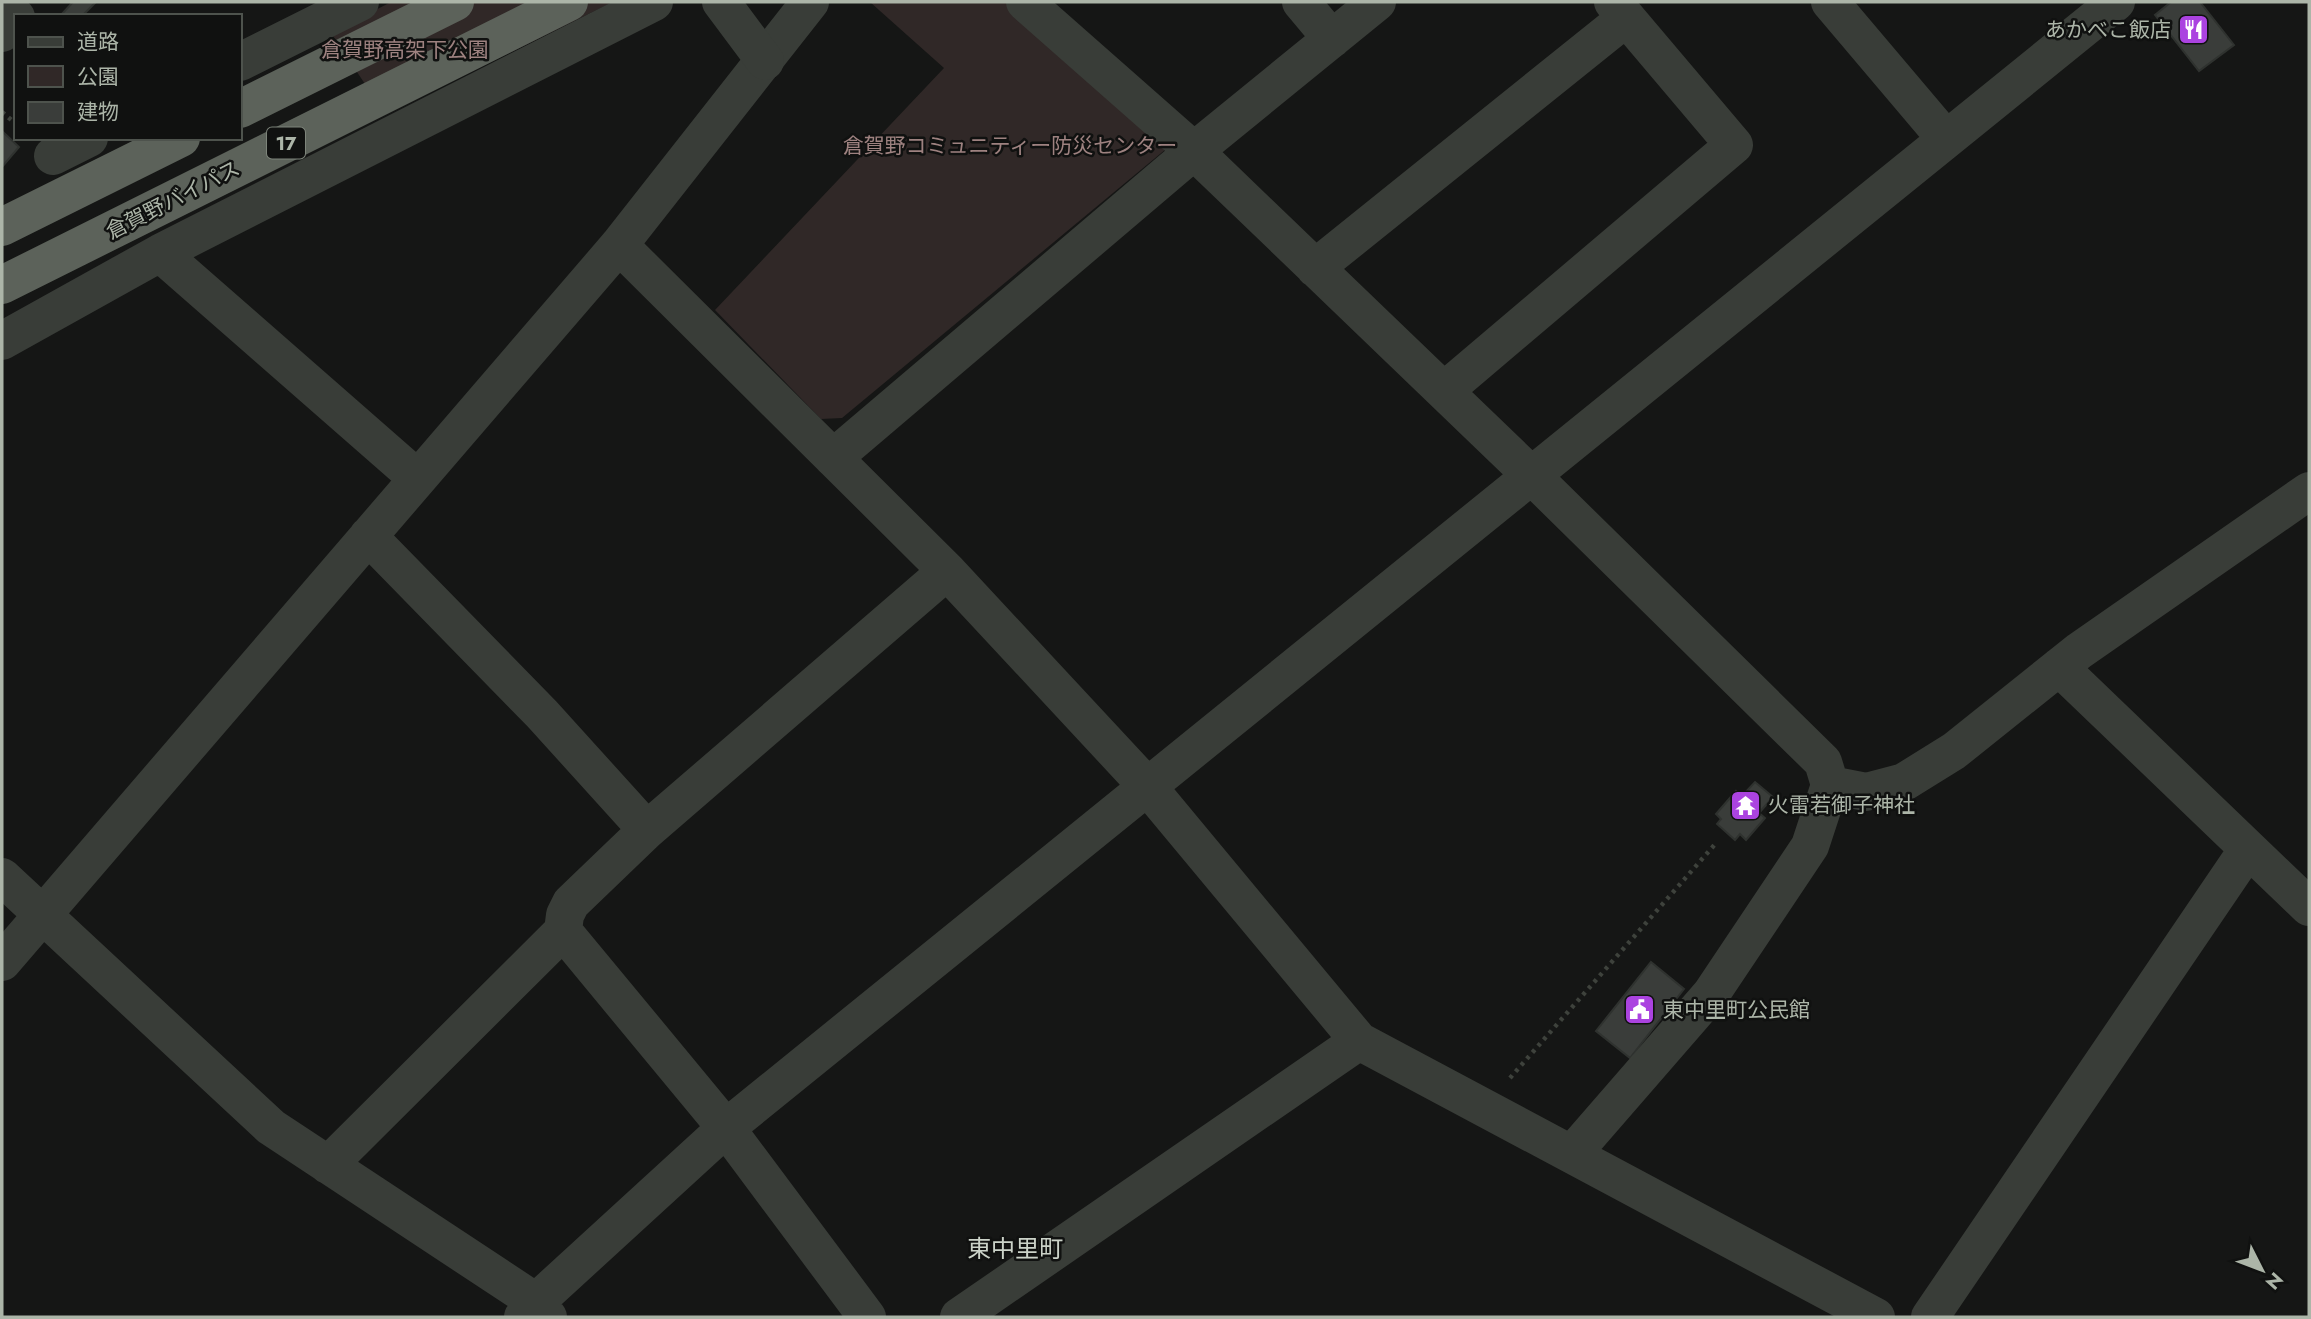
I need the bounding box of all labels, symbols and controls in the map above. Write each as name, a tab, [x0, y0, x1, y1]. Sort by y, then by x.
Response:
restaurant icon: あかべこ飯店	[2177, 13, 2211, 47]
legend	[14, 14, 242, 140]
place label: あかべこ飯店	[2045, 15, 2171, 45]
text: 道路	[77, 27, 119, 57]
park label: 倉賀野高架下公園	[321, 35, 489, 65]
text: 公園	[77, 62, 119, 92]
text: 建物	[77, 97, 119, 127]
road number: 17	[267, 127, 305, 158]
park label: 倉賀野コミュニティー防災センター	[843, 131, 1177, 161]
street label: 倉賀野バイパス	[101, 153, 245, 247]
temple icon: 火雷若御子神社	[1728, 788, 1762, 822]
place label: 火雷若御子神社	[1768, 790, 1915, 820]
public building icon: 東中里町公民館	[1623, 993, 1657, 1027]
place label: 東中里町公民館	[1663, 995, 1810, 1025]
district label: 東中里町	[967, 1231, 1063, 1266]
north arrow	[2227, 1235, 2297, 1305]
text: N	[2259, 1266, 2289, 1296]

